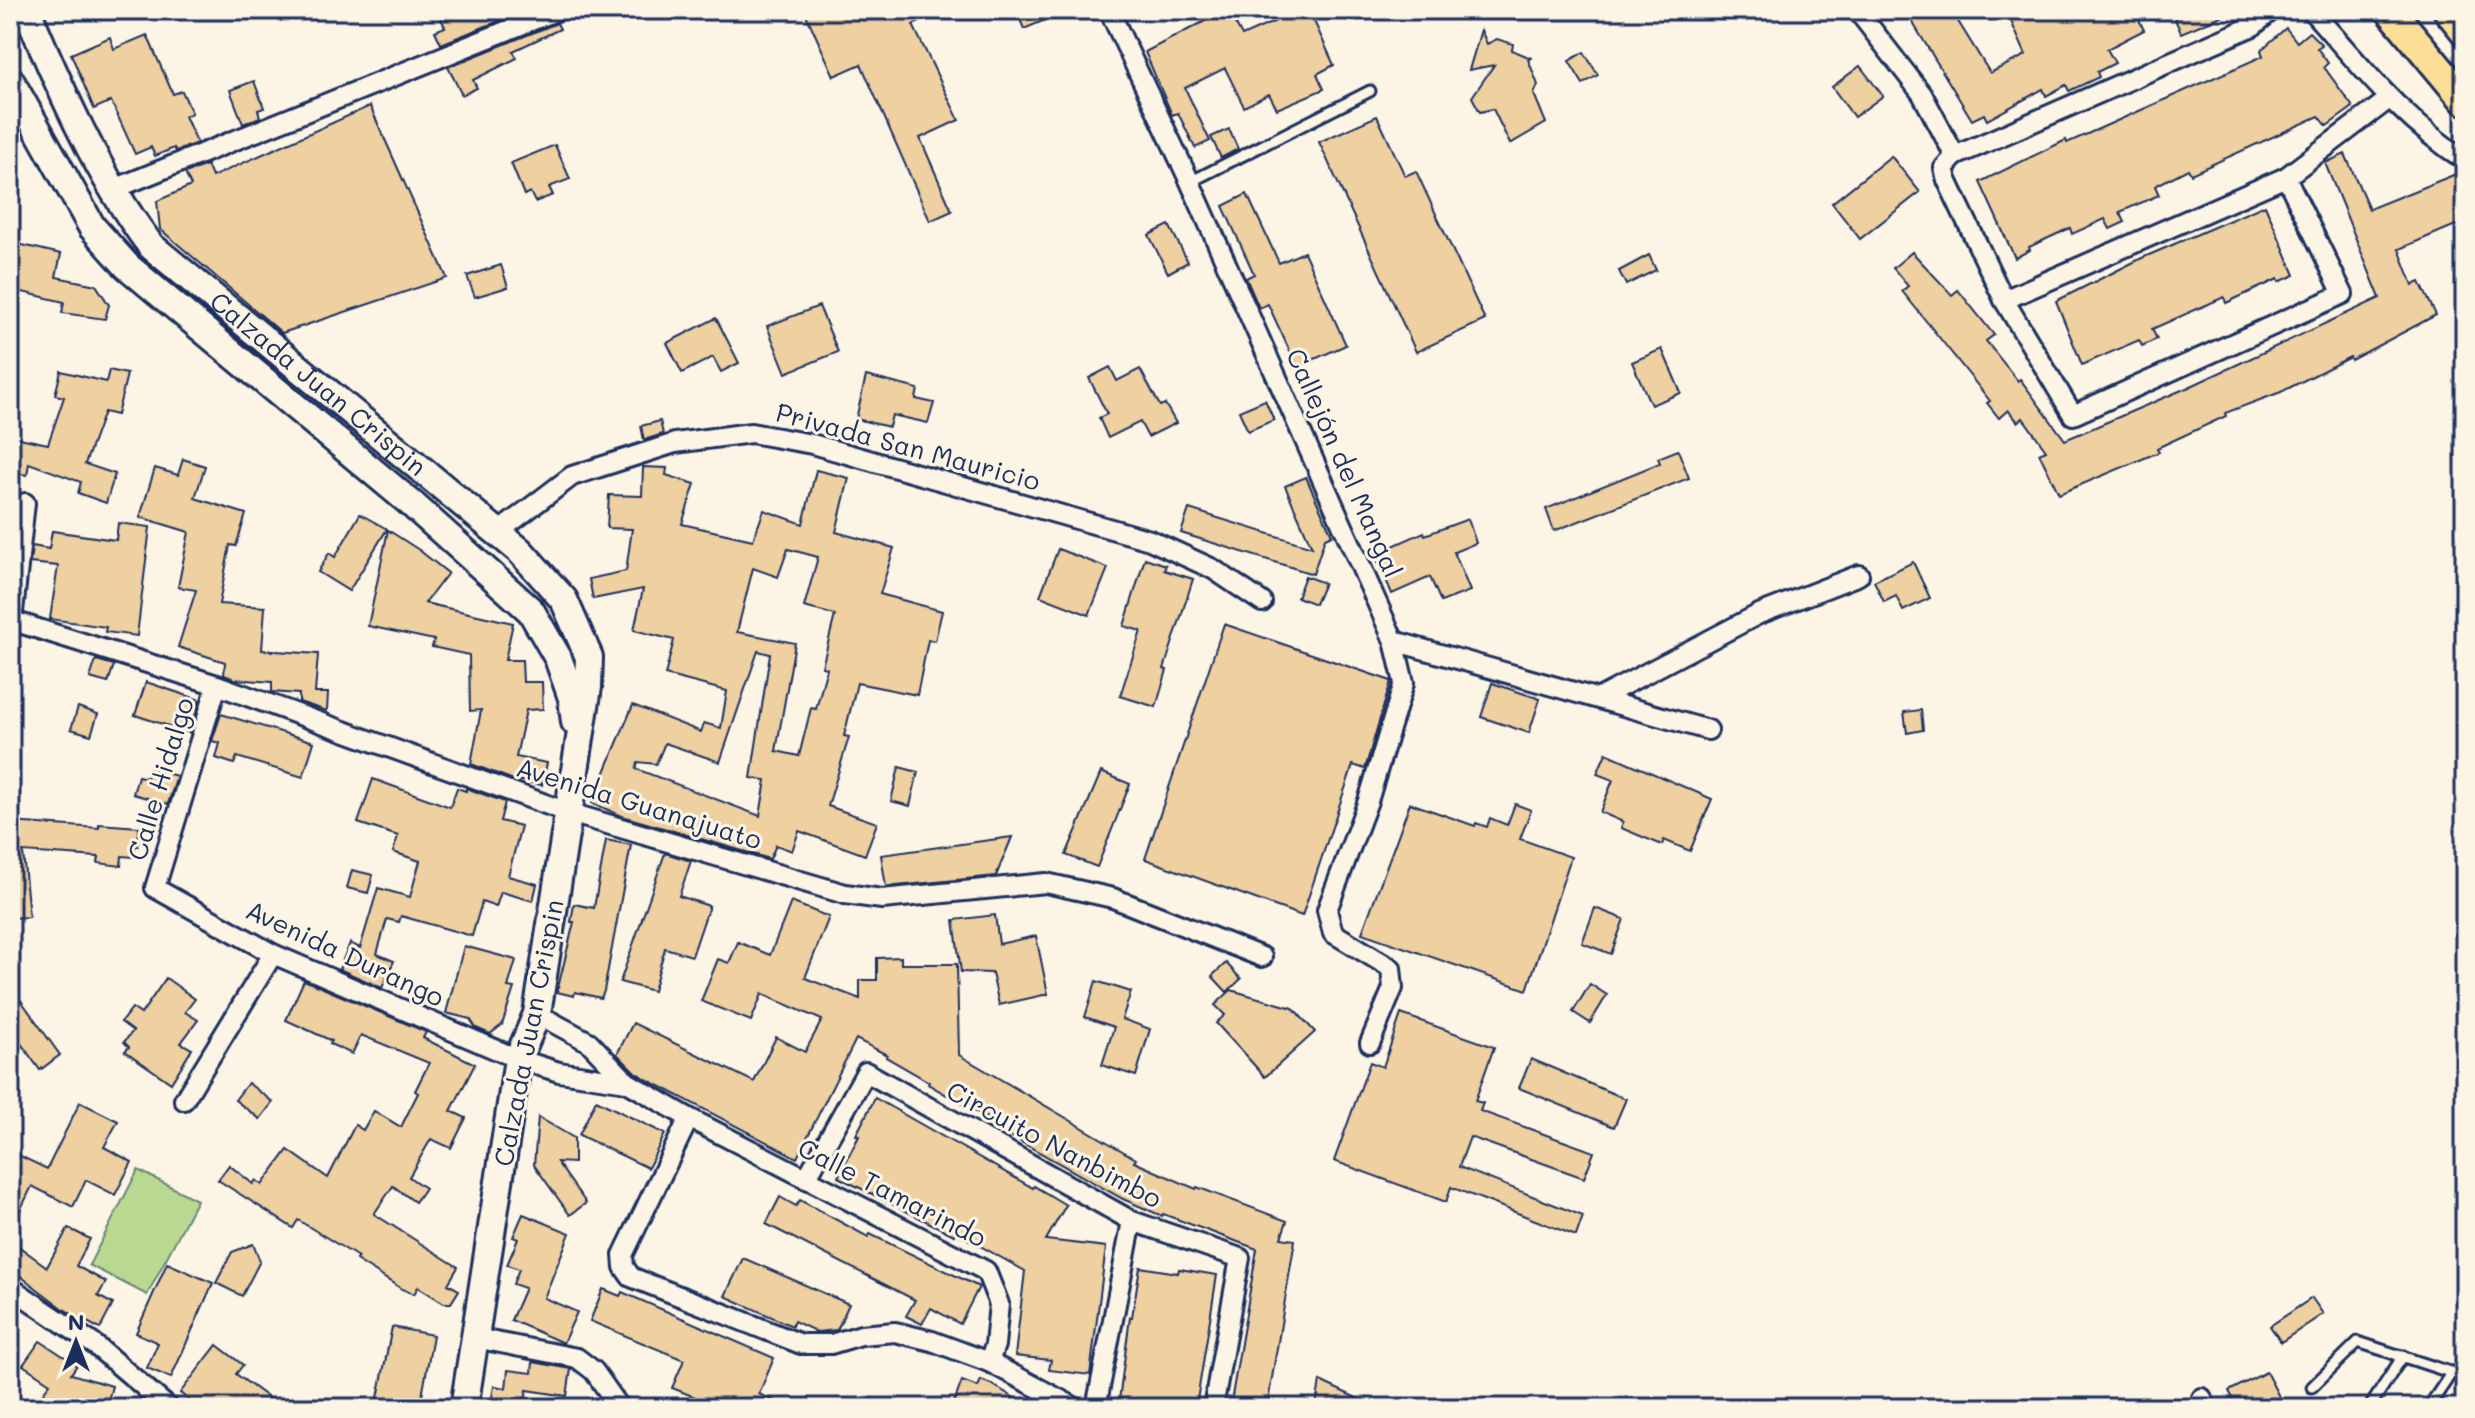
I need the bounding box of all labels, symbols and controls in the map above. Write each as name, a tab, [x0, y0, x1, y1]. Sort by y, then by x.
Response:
street label: Calzada Juan Crispin	[203, 284, 434, 483]
street label: Callejón del Mangal	[1279, 343, 1411, 582]
street label: Privada San Mauricio	[772, 394, 1044, 498]
street label: Calle Hidalgo	[119, 693, 201, 864]
street label: Avenida Guanajuato	[512, 750, 766, 857]
street label: Avenida Durango	[241, 892, 450, 1014]
street label: Calzada Juan Crispin	[485, 897, 571, 1169]
street label: Circuito Nanbimbo	[941, 1073, 1168, 1215]
street label: Calle Tamarindo	[792, 1130, 992, 1254]
north arrow	[36, 1302, 116, 1382]
text: N	[68, 1307, 84, 1336]

